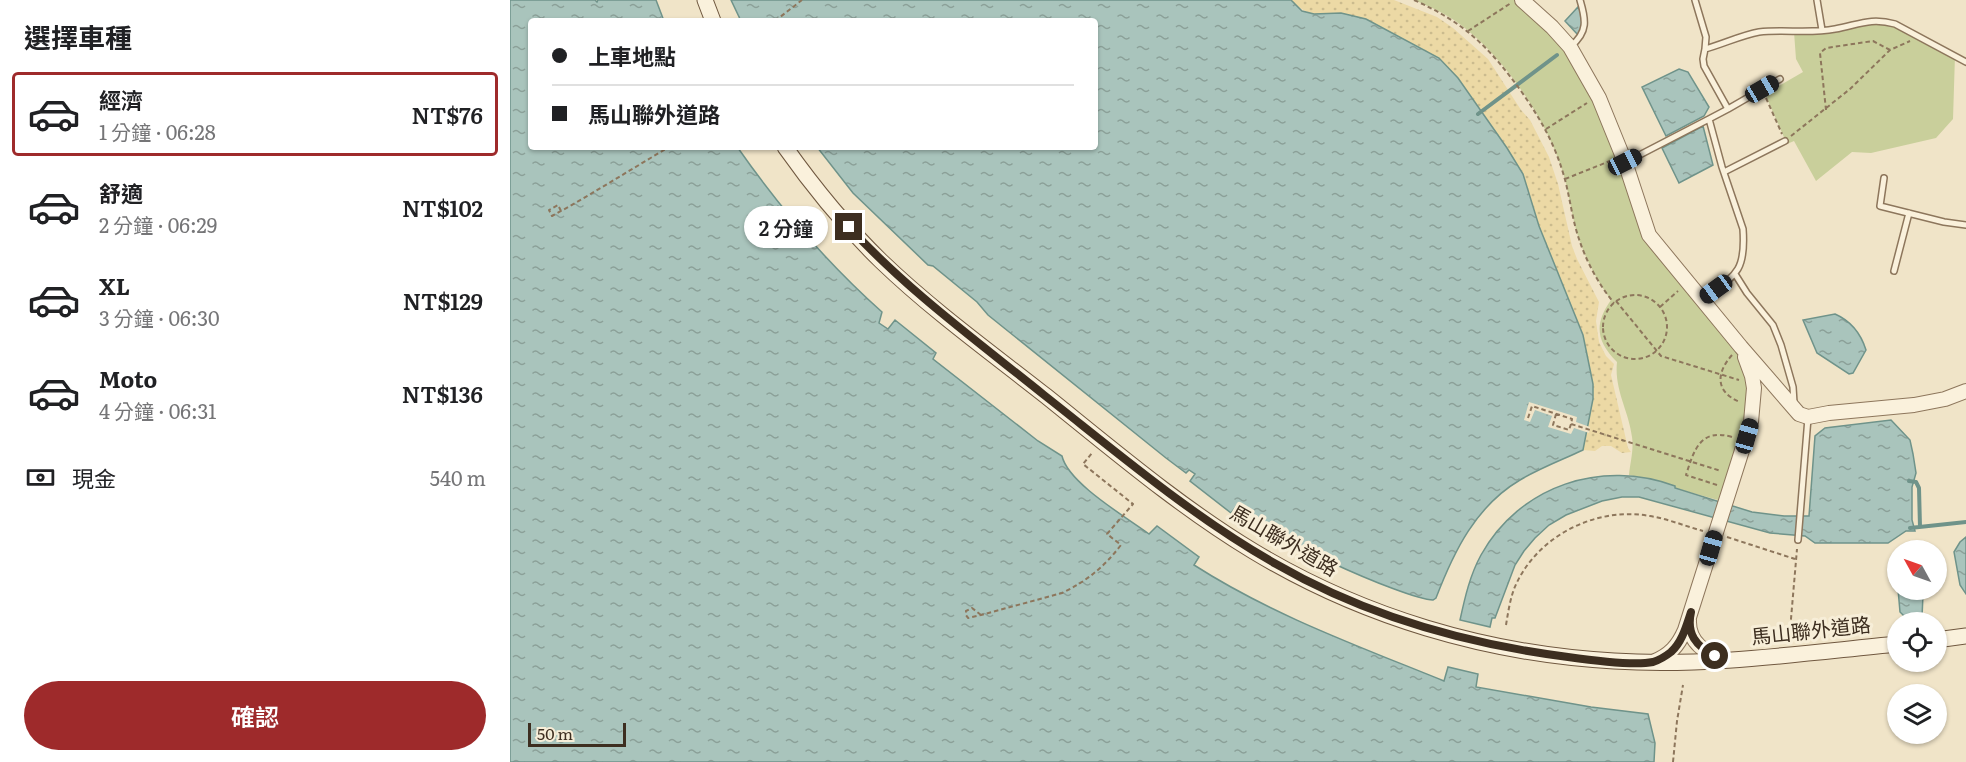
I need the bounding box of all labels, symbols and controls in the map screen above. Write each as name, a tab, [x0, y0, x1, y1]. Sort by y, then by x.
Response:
text: 選擇車種	[24, 16, 132, 56]
text: 上車地點	[588, 39, 676, 72]
car	[1742, 72, 1782, 106]
text: 經濟	[99, 83, 143, 116]
icon: car	[27, 87, 81, 141]
text: 馬山聯外道路	[588, 97, 720, 130]
text: NT$76	[412, 98, 483, 131]
text: 1 分鐘 · 06:28	[99, 116, 216, 146]
car	[1605, 146, 1645, 178]
text: 舒適	[99, 176, 143, 209]
icon: car	[27, 180, 81, 234]
text: NT$102	[402, 191, 483, 224]
callout: 2 分鐘	[744, 206, 828, 248]
text: 2 分鐘 · 06:29	[99, 209, 217, 239]
text: 2 分鐘	[759, 212, 813, 242]
route end	[835, 213, 862, 240]
text: XL	[99, 269, 130, 302]
car	[1696, 271, 1736, 307]
icon: car	[27, 273, 81, 327]
text: NT$129	[403, 284, 483, 317]
text: 3 分鐘 · 06:30	[99, 302, 220, 332]
text: Moto	[99, 362, 157, 395]
icon: car	[27, 366, 81, 420]
text: NT$136	[402, 377, 483, 410]
text: 4 分鐘 · 06:31	[99, 395, 216, 425]
car	[1733, 416, 1761, 456]
icon: cash	[24, 461, 57, 494]
text: 現金	[72, 461, 116, 494]
text: 540 m	[430, 462, 486, 492]
street label: 馬山聯外道路	[1226, 496, 1344, 582]
car	[1697, 528, 1725, 568]
north arrow	[1887, 540, 1947, 600]
map controls	[1887, 540, 1947, 744]
street label: 馬山聯外道路	[1750, 608, 1872, 650]
button: locate	[1887, 612, 1947, 672]
route start	[1701, 642, 1728, 669]
button: 確認	[24, 681, 486, 750]
button: layers	[1887, 684, 1947, 744]
scale bar	[528, 720, 626, 748]
text: 50 m	[537, 721, 573, 745]

